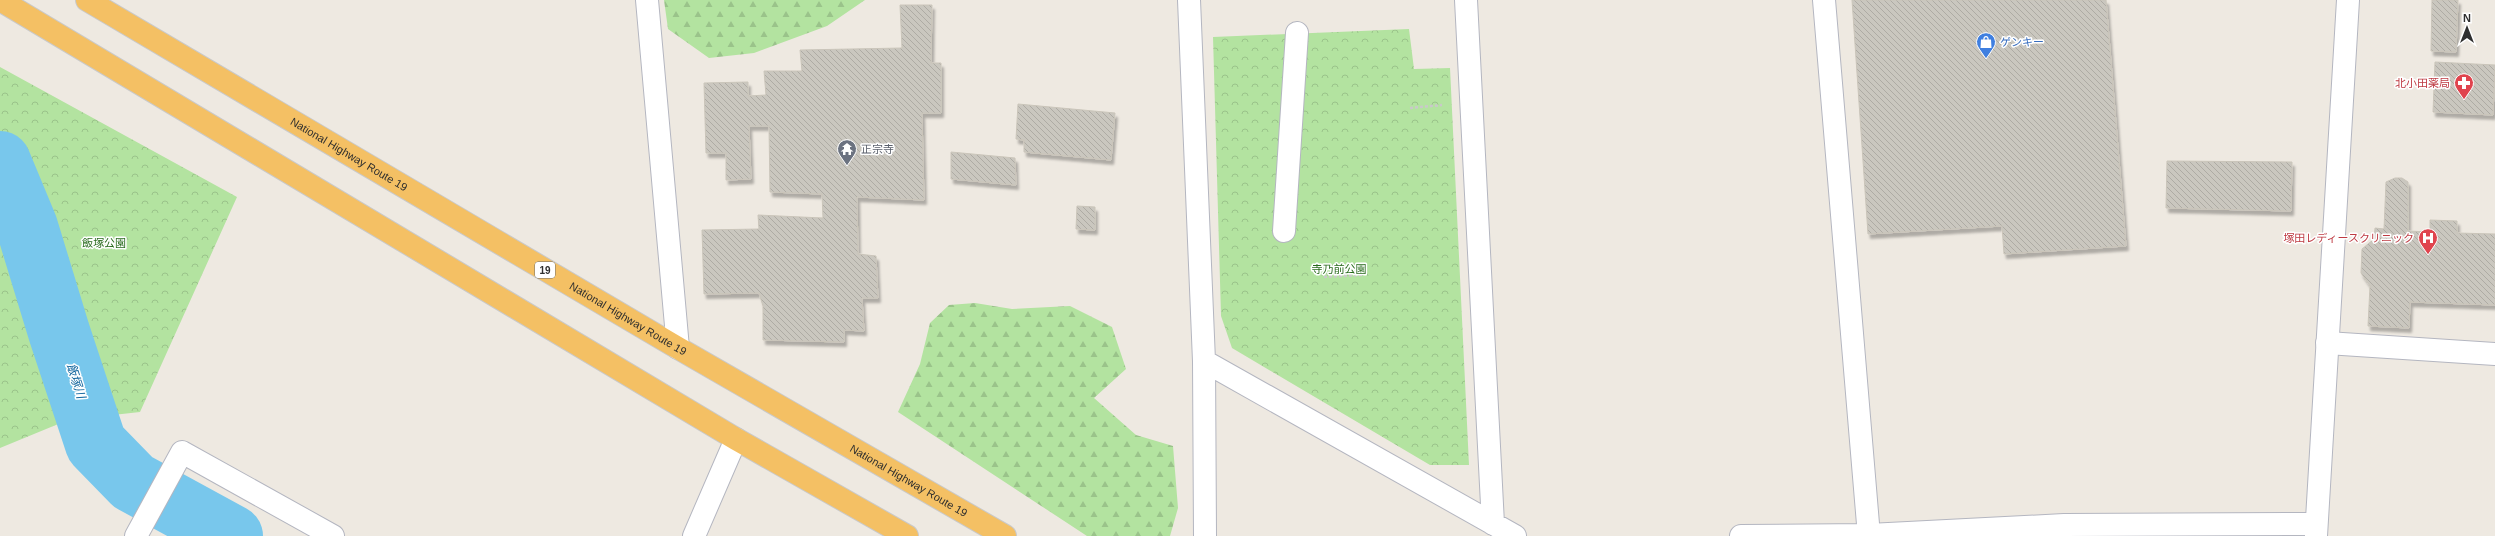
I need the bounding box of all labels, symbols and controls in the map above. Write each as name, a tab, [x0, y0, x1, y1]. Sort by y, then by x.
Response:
north arrow	[2447, 8, 2487, 48]
text: N	[2463, 12, 2471, 24]
shop icon: ゲンキー	[1975, 31, 1997, 59]
place label: ゲンキー	[2000, 36, 2044, 48]
pharmacy icon: 北小田薬局	[2453, 72, 2475, 100]
place label: 北小田薬局	[2395, 77, 2450, 89]
street label: National Highway Route 19	[288, 115, 410, 193]
temple icon: 正宗寺	[836, 138, 858, 166]
place label: 正宗寺	[861, 143, 894, 155]
hospital icon: 塚田レディースクリニック	[2417, 227, 2439, 255]
place label: 塚田レディースクリニック	[2283, 232, 2414, 244]
park label: 飯塚公園	[82, 237, 126, 249]
road number: 19	[535, 262, 555, 278]
park label: 寺乃前公園	[1312, 263, 1367, 275]
street label: National Highway Route 19	[568, 280, 689, 358]
water label: 飯塚川	[64, 362, 89, 402]
street label: National Highway Route 19	[848, 442, 970, 519]

